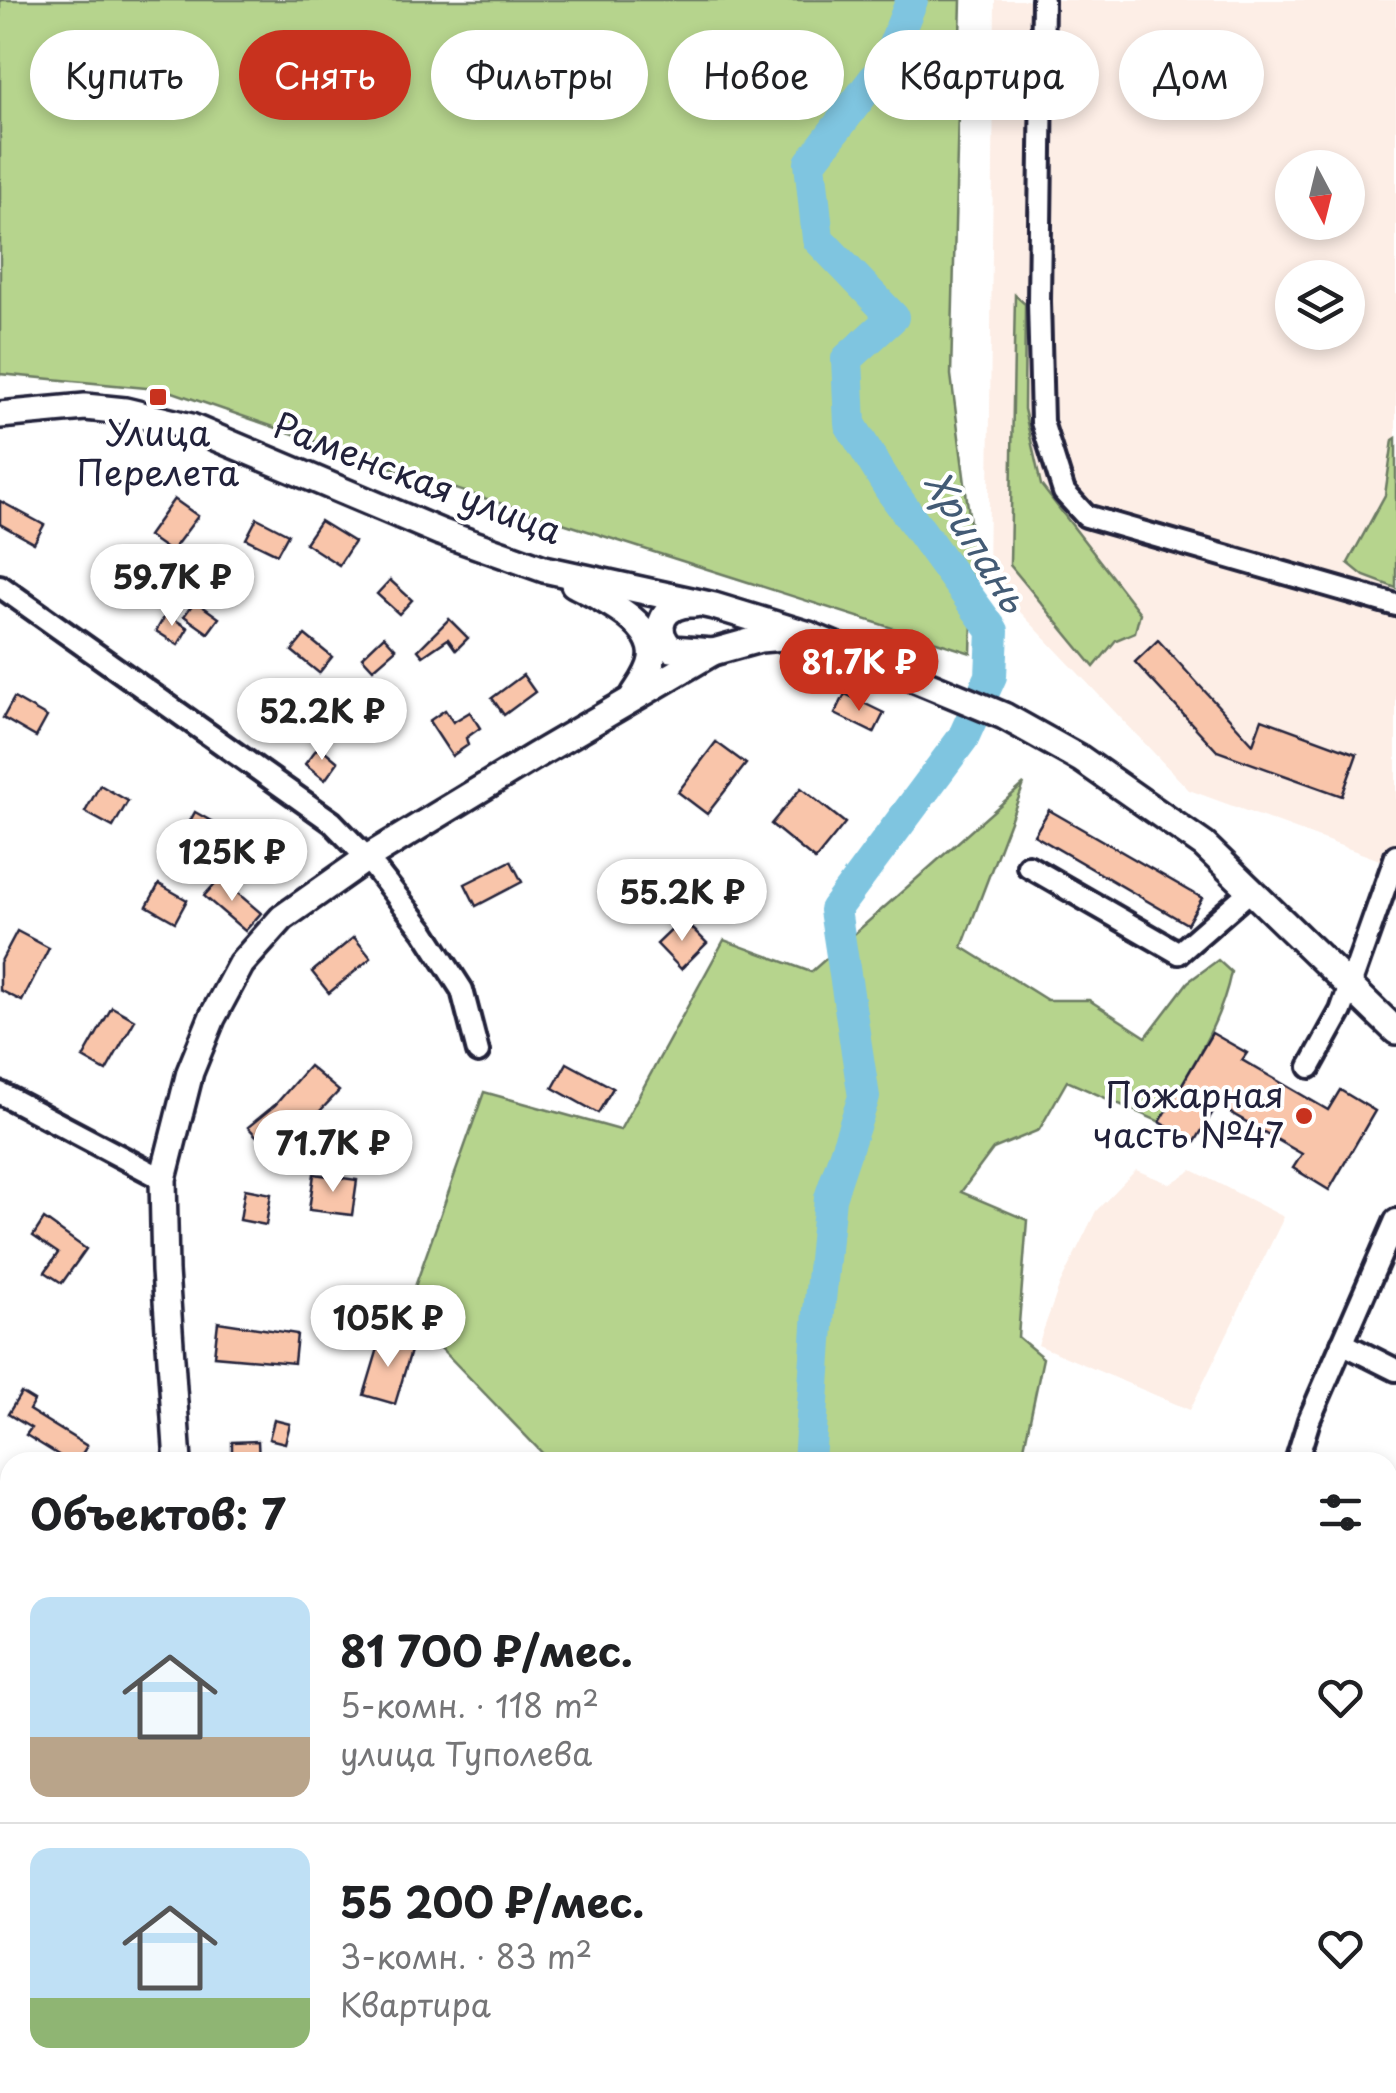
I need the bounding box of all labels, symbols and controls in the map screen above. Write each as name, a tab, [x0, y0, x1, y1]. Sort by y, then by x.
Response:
chip: Купить	[30, 30, 219, 120]
chip: Снять	[239, 30, 411, 120]
chip: Фильтры	[431, 30, 648, 120]
chip: Новое	[668, 30, 844, 120]
chip: Квартира	[864, 30, 1099, 120]
chip: Дом	[1119, 30, 1264, 120]
north arrow	[1275, 150, 1365, 240]
map controls	[1275, 150, 1365, 350]
button: layers	[1275, 260, 1365, 350]
marker: Улица Перелета	[147, 386, 169, 408]
street label: Раменская улица	[266, 397, 570, 556]
place label: Улица Перелета	[77, 405, 240, 498]
water label: Хрипань	[911, 459, 1044, 624]
pin: 59.7K ₽	[80, 544, 264, 629]
text: 59.7K ₽	[112, 552, 232, 600]
pin: 81.7K ₽	[767, 629, 951, 714]
text: 81.7K ₽	[801, 637, 917, 685]
pin: 52.2K ₽	[230, 678, 414, 763]
text: 52.2K ₽	[259, 686, 385, 734]
pin: 125K ₽	[151, 819, 313, 904]
text: 125K ₽	[178, 827, 286, 875]
pin: 55.2K ₽	[590, 859, 774, 944]
text: 55.2K ₽	[619, 867, 745, 915]
place label: Пожарная часть №47	[1093, 1067, 1284, 1160]
marker: Пожарная часть №47	[1293, 1105, 1315, 1127]
pin: 71.7K ₽	[241, 1110, 425, 1195]
text: 71.7K ₽	[276, 1118, 390, 1166]
pin: 105K ₽	[307, 1285, 469, 1370]
text: 105K ₽	[333, 1293, 443, 1341]
text: Объектов: 7	[30, 1481, 286, 1544]
icon: filters	[1313, 1485, 1368, 1540]
text: 81 700 ₽/мес.	[340, 1618, 633, 1681]
icon: home	[110, 1637, 230, 1757]
icon: heart	[1313, 1670, 1368, 1725]
text: 5-комн. · 118 m²	[340, 1681, 599, 1729]
text: улица Туполева	[340, 1729, 592, 1777]
text: 55 200 ₽/мес.	[340, 1869, 644, 1932]
icon: home	[110, 1888, 230, 2008]
icon: heart	[1313, 1921, 1368, 1976]
text: 3-комн. · 83 m²	[340, 1932, 592, 1980]
text: Квартира	[340, 1980, 491, 2028]

